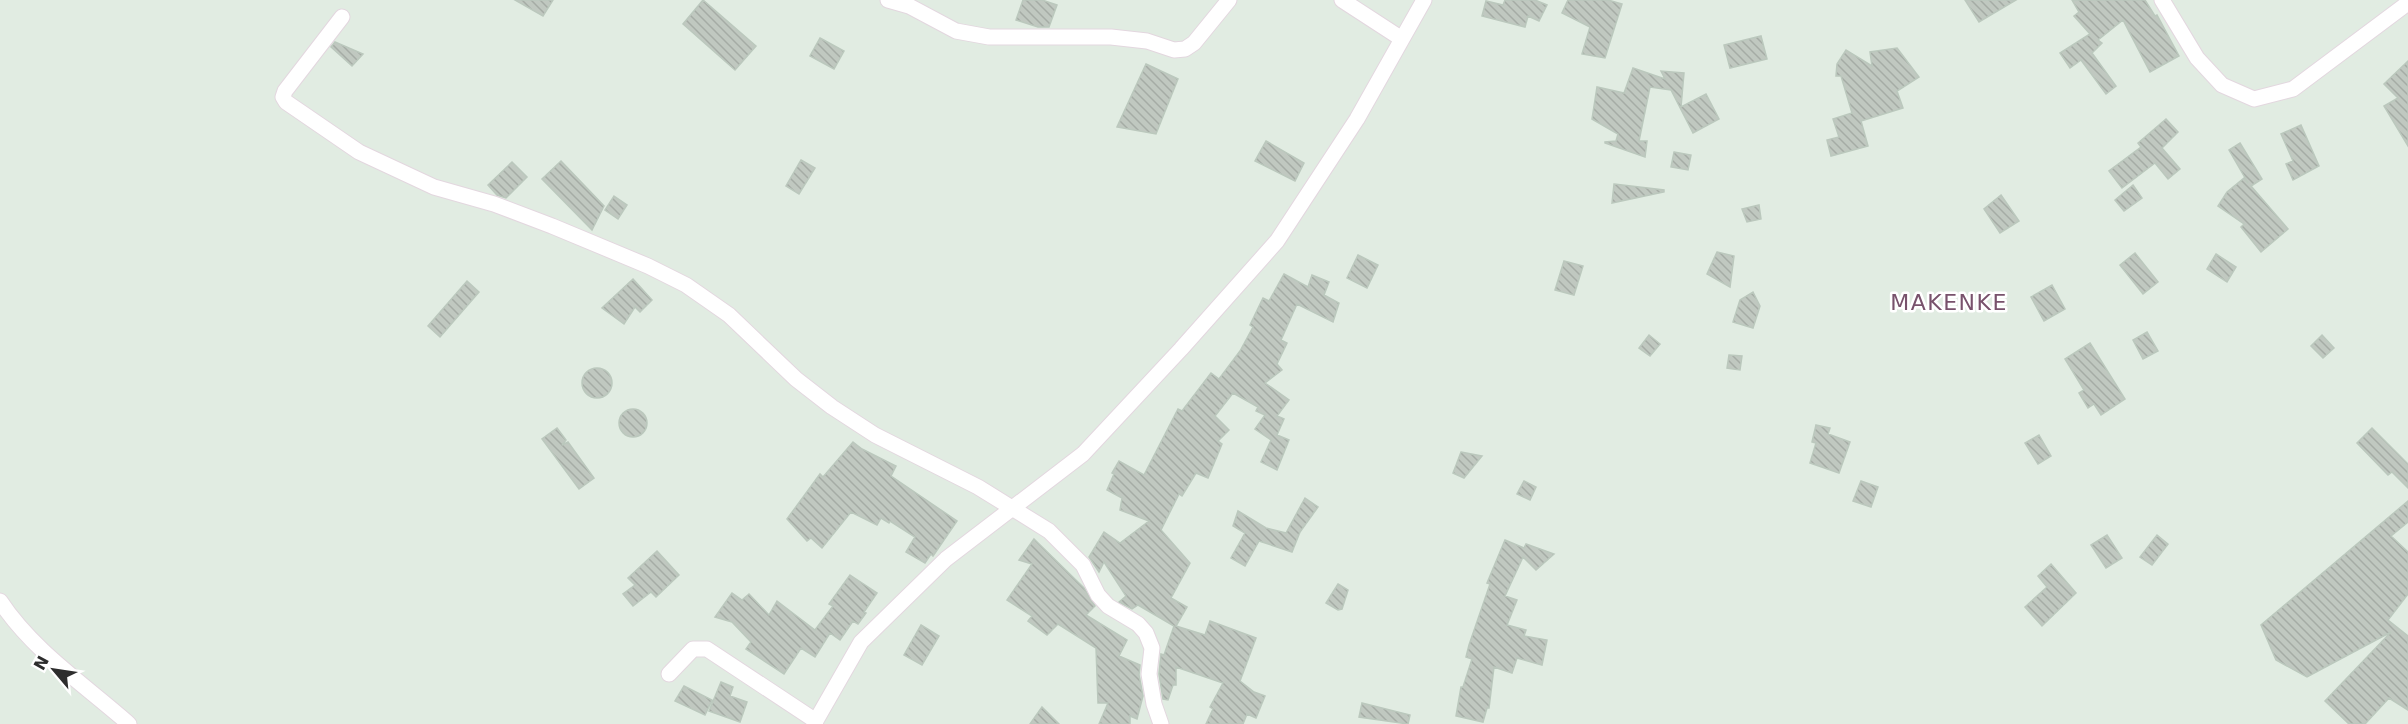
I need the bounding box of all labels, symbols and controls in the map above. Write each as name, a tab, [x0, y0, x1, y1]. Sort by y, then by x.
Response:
district label: MAKENKE	[1890, 290, 2008, 315]
north arrow	[24, 640, 84, 700]
text: N	[30, 653, 53, 673]

